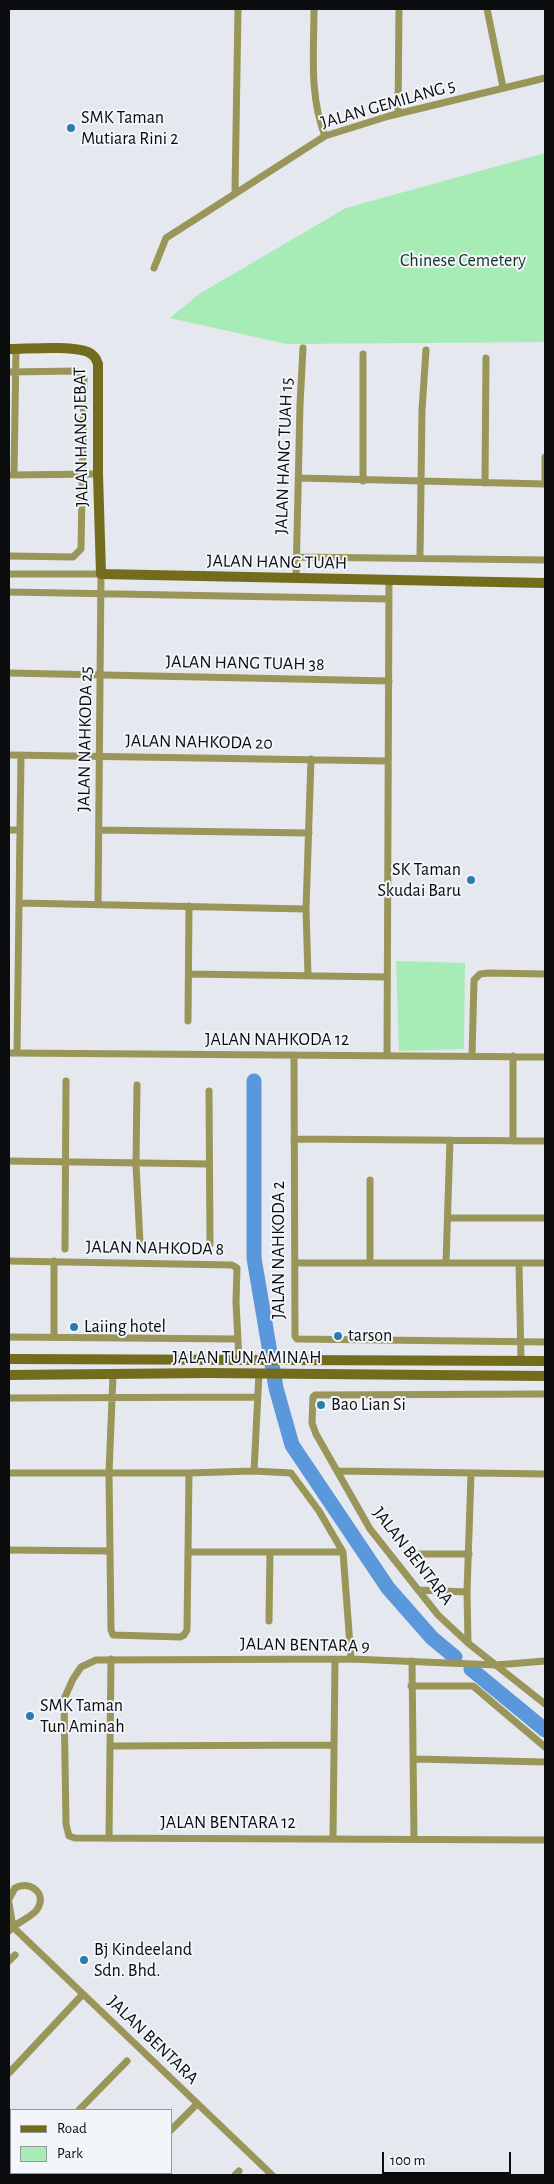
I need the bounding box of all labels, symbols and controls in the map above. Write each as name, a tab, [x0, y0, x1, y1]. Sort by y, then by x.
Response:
street label: JALAN GEMILANG 5	[318, 74, 458, 134]
place label: SMK Taman Mutiara Rini 2	[81, 107, 178, 150]
marker: SMK Taman Mutiara Rini 2	[65, 122, 77, 134]
park label: Chinese Cemetery	[400, 250, 526, 272]
street label: JALAN HANG JEBAT	[69, 367, 93, 507]
street label: JALAN HANG TUAH 15	[270, 377, 298, 535]
street label: JALAN HANG TUAH	[207, 550, 347, 574]
street label: JALAN HANG TUAH 38	[165, 651, 325, 675]
street label: JALAN NAHKODA 25	[73, 666, 97, 812]
street label: JALAN NAHKODA 20	[125, 730, 273, 754]
place label: SK Taman Skudai Baru	[378, 859, 461, 902]
marker: SK Taman Skudai Baru	[465, 874, 477, 886]
street label: JALAN NAHKODA 12	[205, 1029, 349, 1051]
street label: JALAN NAHKODA 2	[268, 1181, 290, 1319]
street label: JALAN NAHKODA 8	[86, 1236, 224, 1260]
place label: Laiing hotel	[84, 1316, 166, 1338]
marker: Laiing hotel	[68, 1321, 80, 1333]
place label: tarson	[348, 1325, 392, 1347]
marker: tarson	[332, 1330, 344, 1342]
street label: JALAN TUN AMINAH	[173, 1347, 321, 1369]
place label: Bao Lian Si	[331, 1394, 406, 1416]
marker: Bao Lian Si	[315, 1399, 327, 1411]
street label: JALAN BENTARA	[368, 1503, 458, 1609]
street label: JALAN BENTARA 9	[240, 1633, 370, 1657]
place label: SMK Taman Tun Aminah	[40, 1695, 125, 1738]
marker: SMK Taman Tun Aminah	[24, 1710, 36, 1722]
street label: JALAN BENTARA 12	[160, 1812, 296, 1834]
place label: Bj Kindeeland Sdn. Bhd.	[94, 1939, 192, 1982]
marker: Bj Kindeeland Sdn. Bhd.	[78, 1954, 90, 1966]
street label: JALAN BENTARA	[103, 1991, 203, 2089]
legend	[10, 2109, 172, 2174]
text: Road	[57, 2121, 87, 2136]
scale bar	[384, 2142, 513, 2174]
text: Park	[57, 2146, 83, 2161]
text: 100 m	[390, 2153, 425, 2168]

